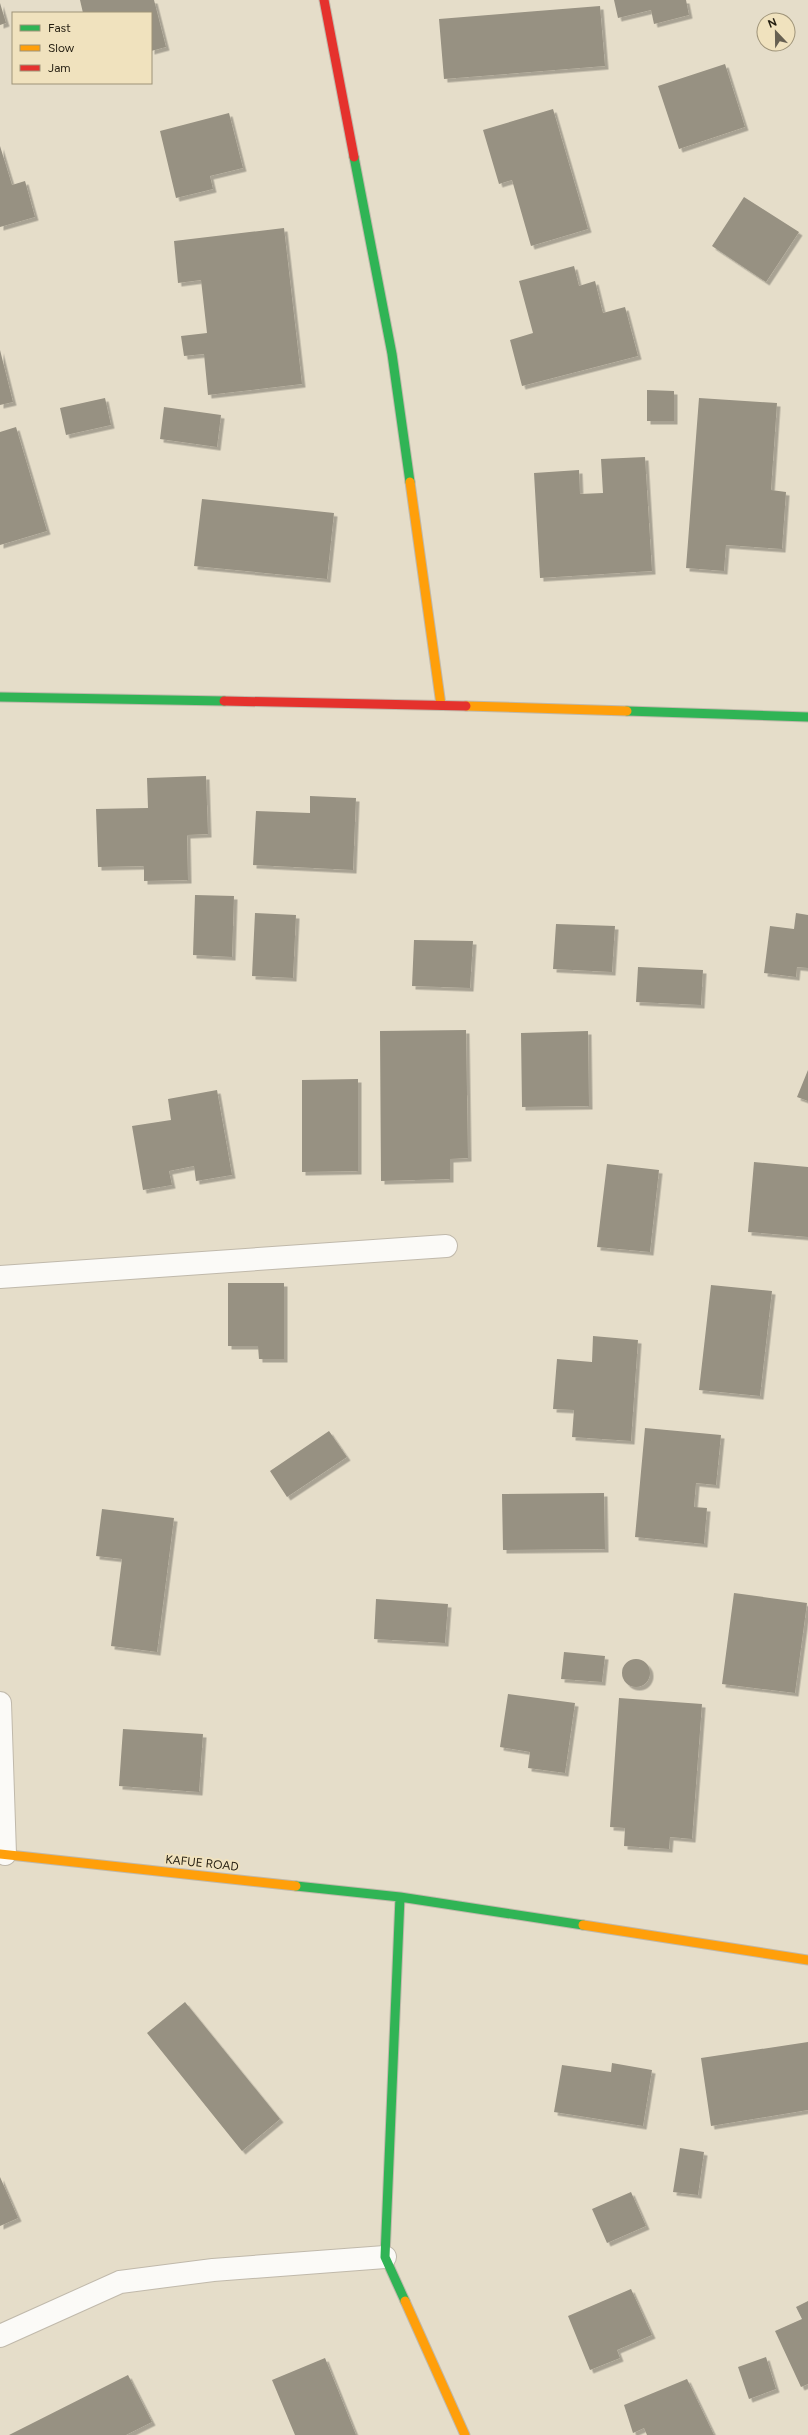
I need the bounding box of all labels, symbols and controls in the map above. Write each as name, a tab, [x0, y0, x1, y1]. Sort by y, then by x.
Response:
legend	[12, 12, 152, 84]
north arrow	[756, 12, 796, 52]
text: N	[766, 16, 779, 31]
text: Fast	[48, 21, 71, 35]
text: Slow	[48, 41, 75, 55]
text: Jam	[48, 61, 71, 75]
street label: KAFUE ROAD	[165, 1852, 239, 1874]

